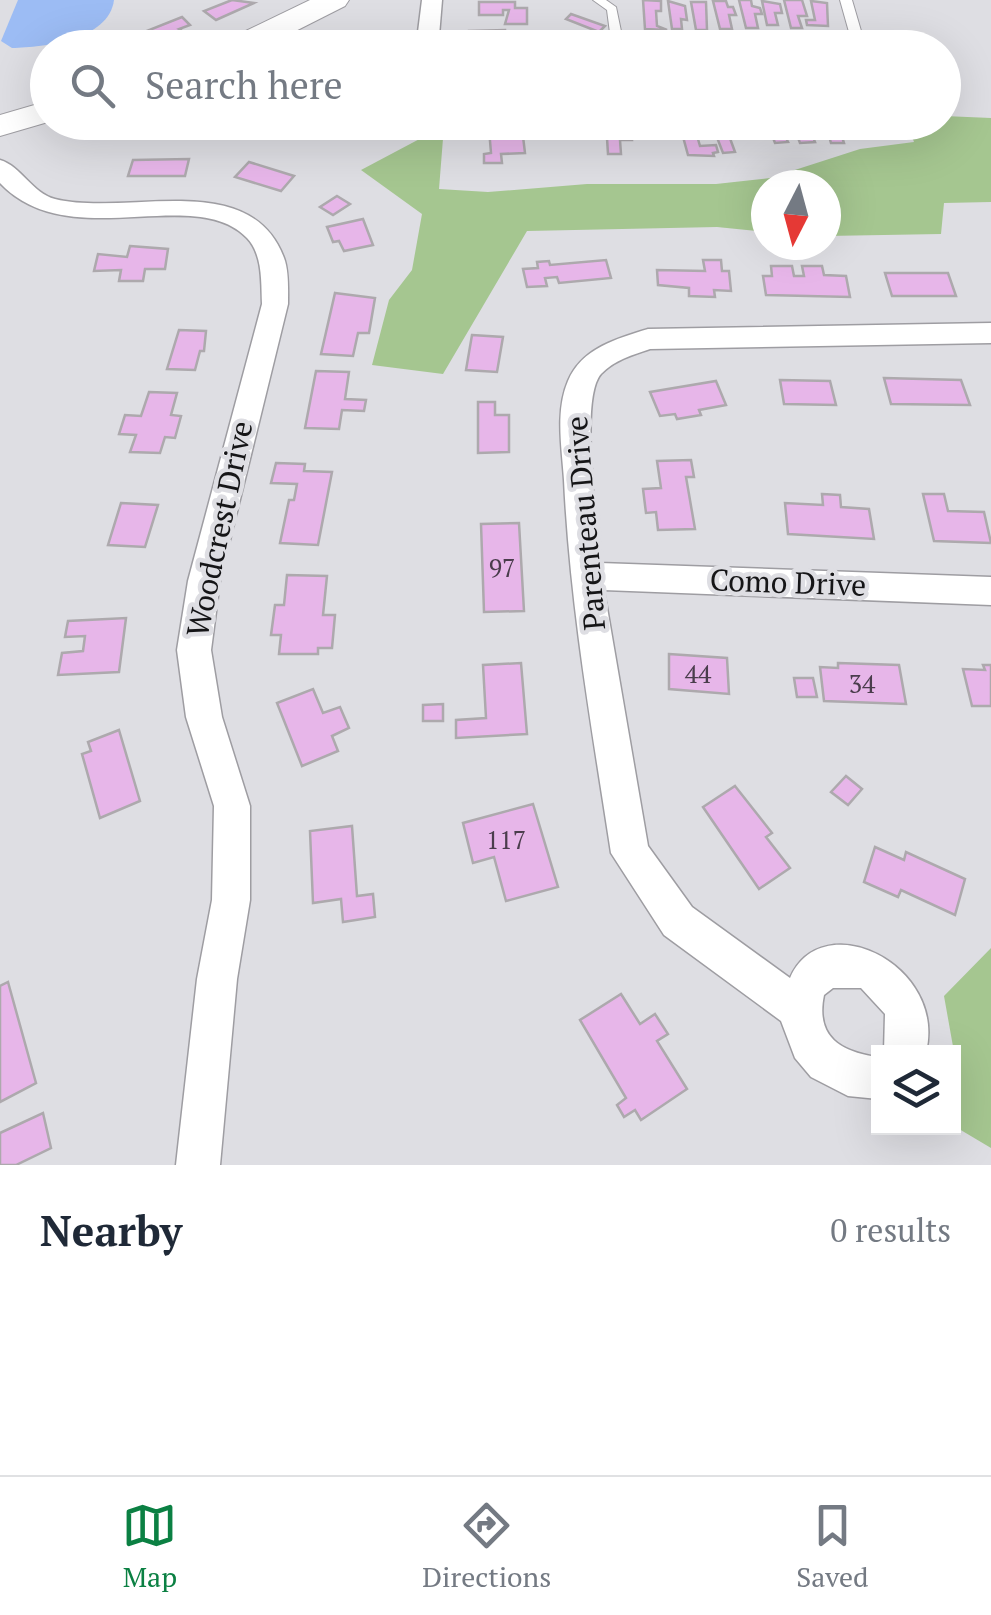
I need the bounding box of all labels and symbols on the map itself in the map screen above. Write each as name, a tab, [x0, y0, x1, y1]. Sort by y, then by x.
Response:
north arrow	[751, 170, 841, 260]
street label: Parenteau Drive	[556, 414, 614, 632]
street label: Woodcrest Drive	[177, 417, 261, 640]
house number: 97	[489, 551, 515, 584]
street label: Como Drive	[709, 559, 867, 605]
house number: 44	[685, 657, 712, 690]
house number: 34	[849, 667, 876, 700]
house number: 117	[486, 823, 526, 856]

